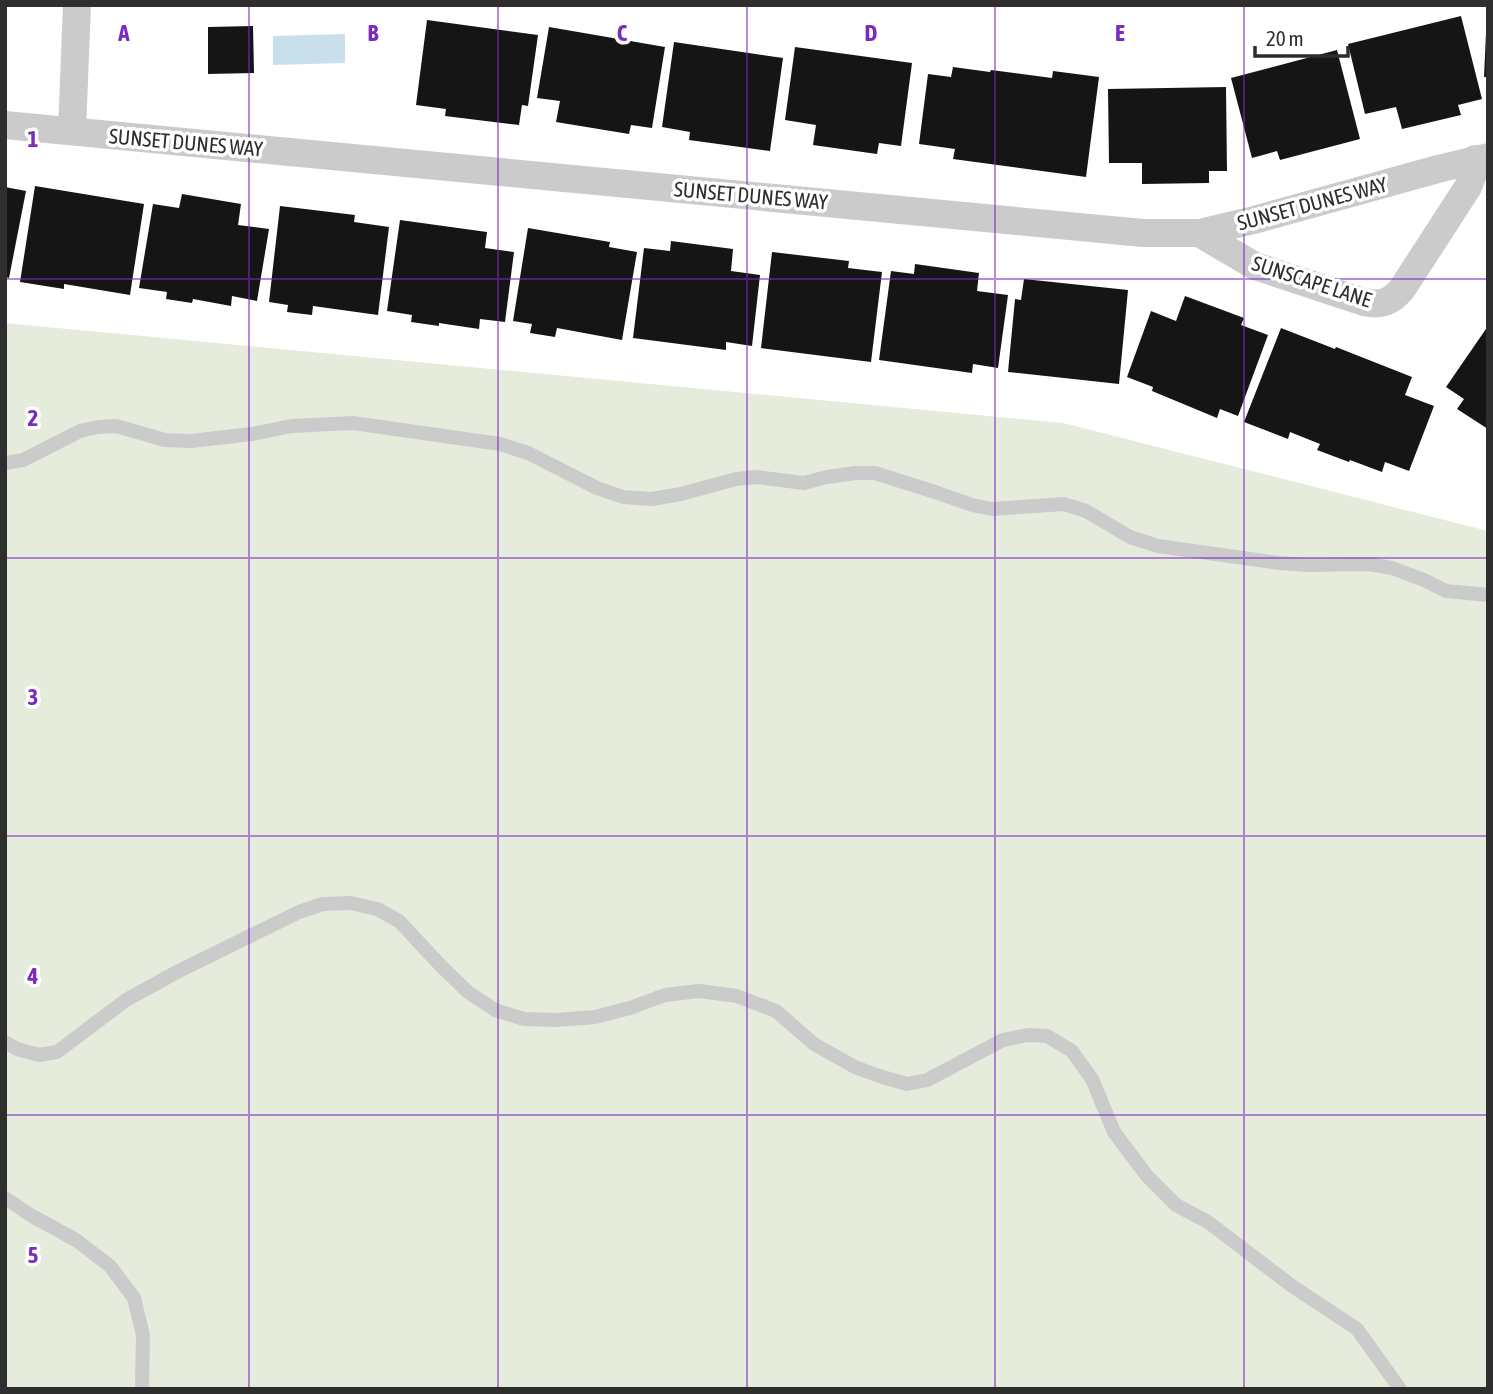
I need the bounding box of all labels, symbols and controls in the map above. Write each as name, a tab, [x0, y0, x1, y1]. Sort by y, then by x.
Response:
scale bar	[1255, 14, 1348, 58]
text: A	[117, 20, 130, 46]
text: B	[368, 20, 379, 46]
text: C	[617, 20, 628, 46]
text: D	[865, 20, 878, 46]
text: E	[1115, 20, 1125, 46]
text: 20 m	[1266, 26, 1304, 50]
street label: SUNSET DUNES WAY	[108, 123, 264, 161]
text: 1	[28, 126, 39, 152]
street label: SUNSET DUNES WAY	[1234, 171, 1390, 235]
street label: SUNSET DUNES WAY	[673, 176, 829, 214]
street label: SUNSCAPE LANE	[1249, 250, 1375, 312]
text: 2	[28, 405, 38, 431]
text: 3	[28, 684, 38, 710]
text: 4	[27, 963, 39, 989]
text: 5	[28, 1242, 39, 1268]

